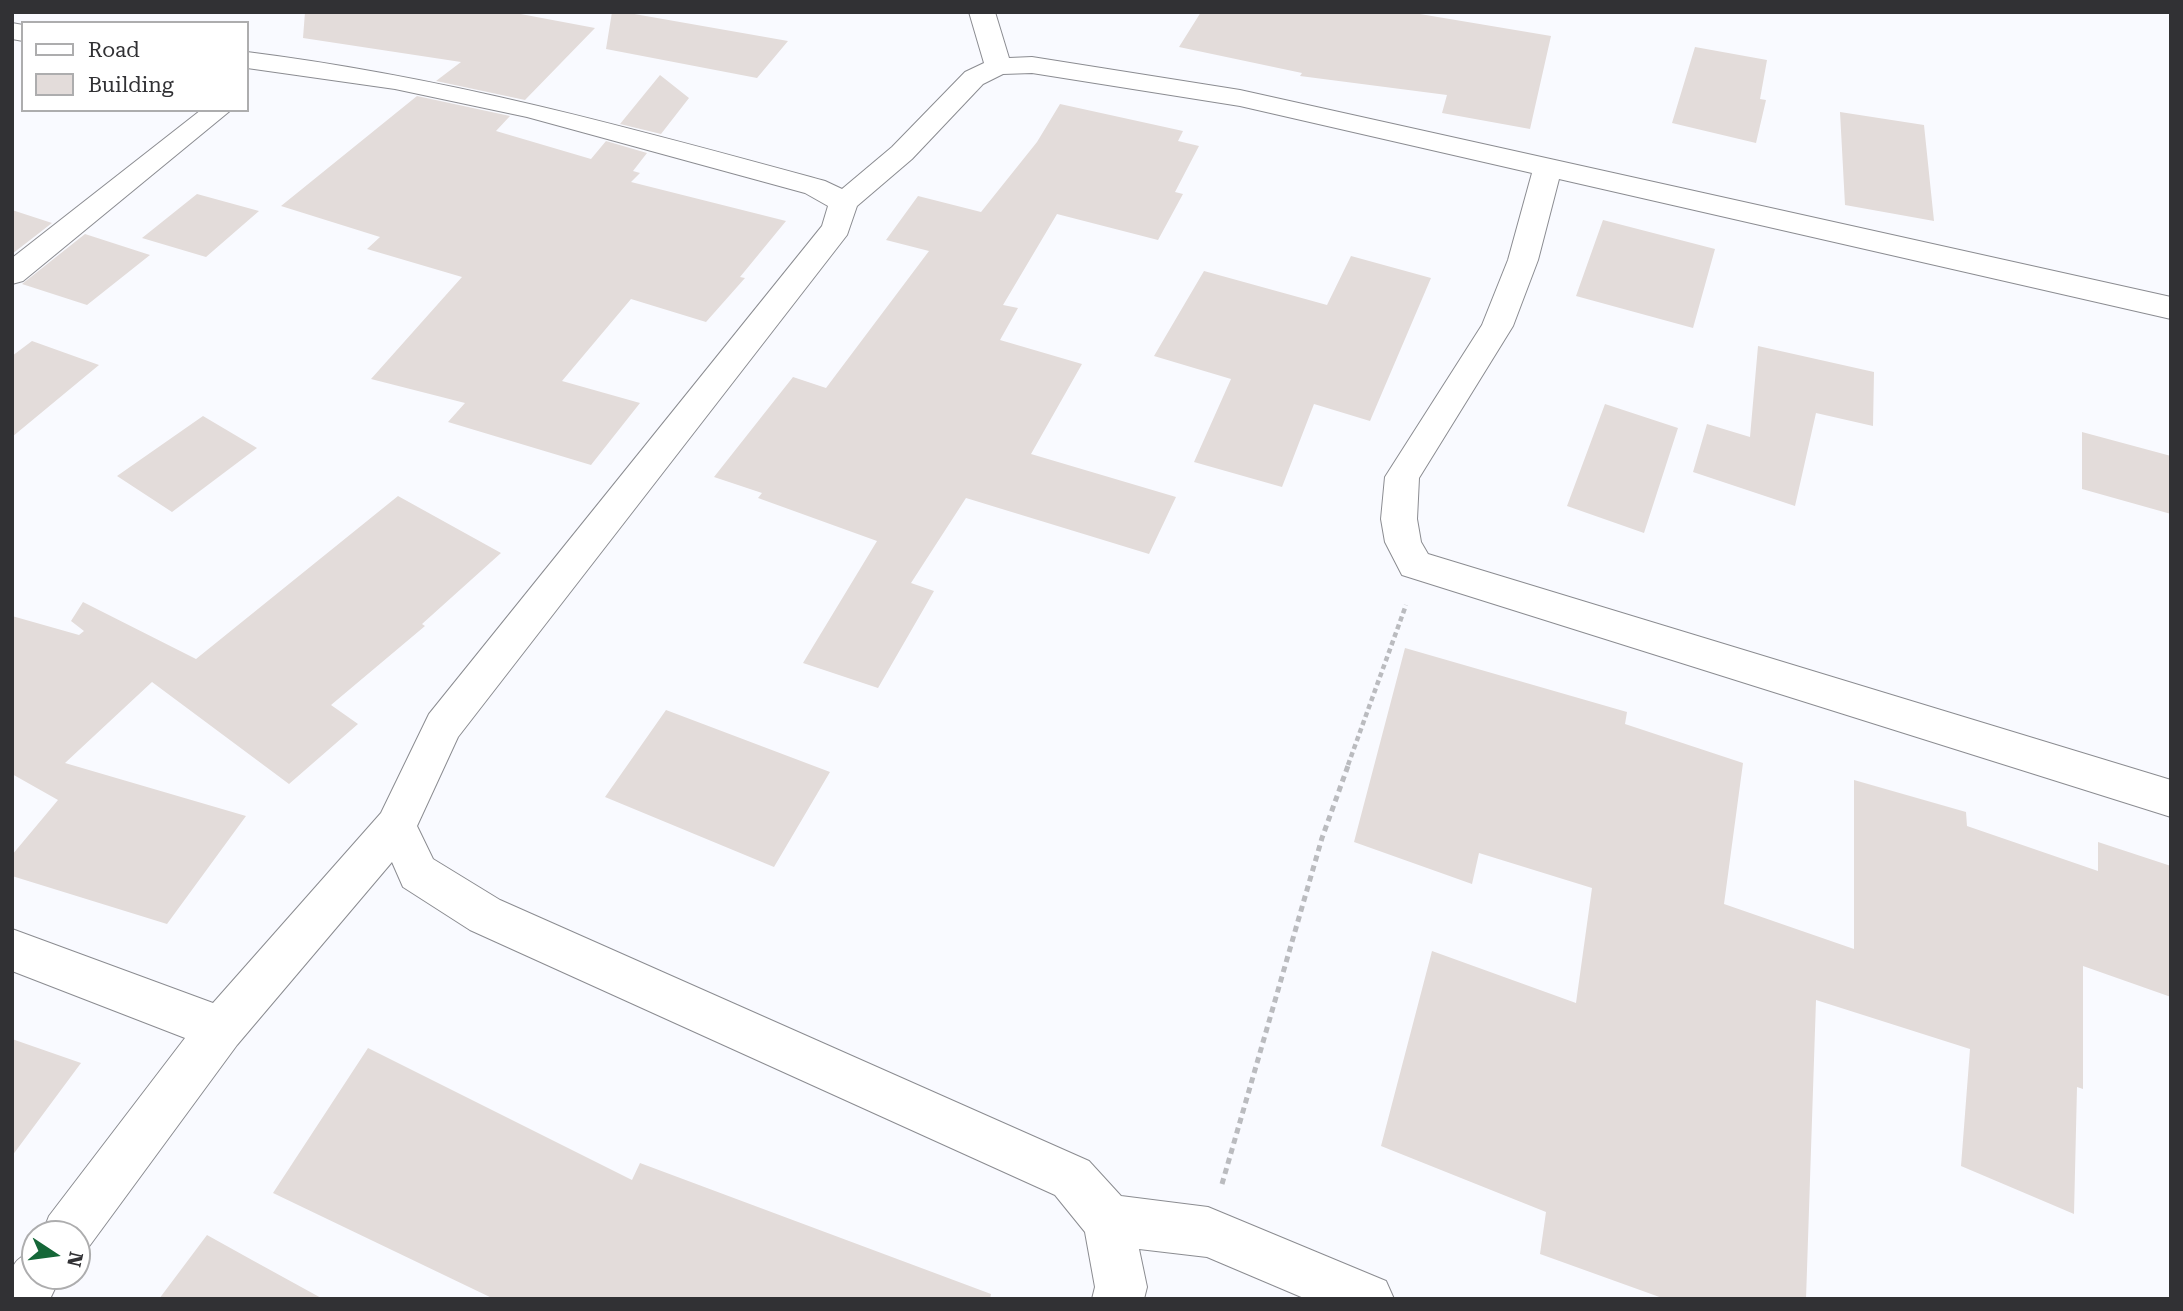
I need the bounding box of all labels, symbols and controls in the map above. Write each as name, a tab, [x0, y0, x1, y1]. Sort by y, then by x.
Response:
legend	[21, 21, 248, 112]
text: Road	[88, 38, 140, 62]
text: Building	[88, 73, 174, 97]
north arrow	[21, 1220, 91, 1290]
text: N	[62, 1250, 88, 1269]

